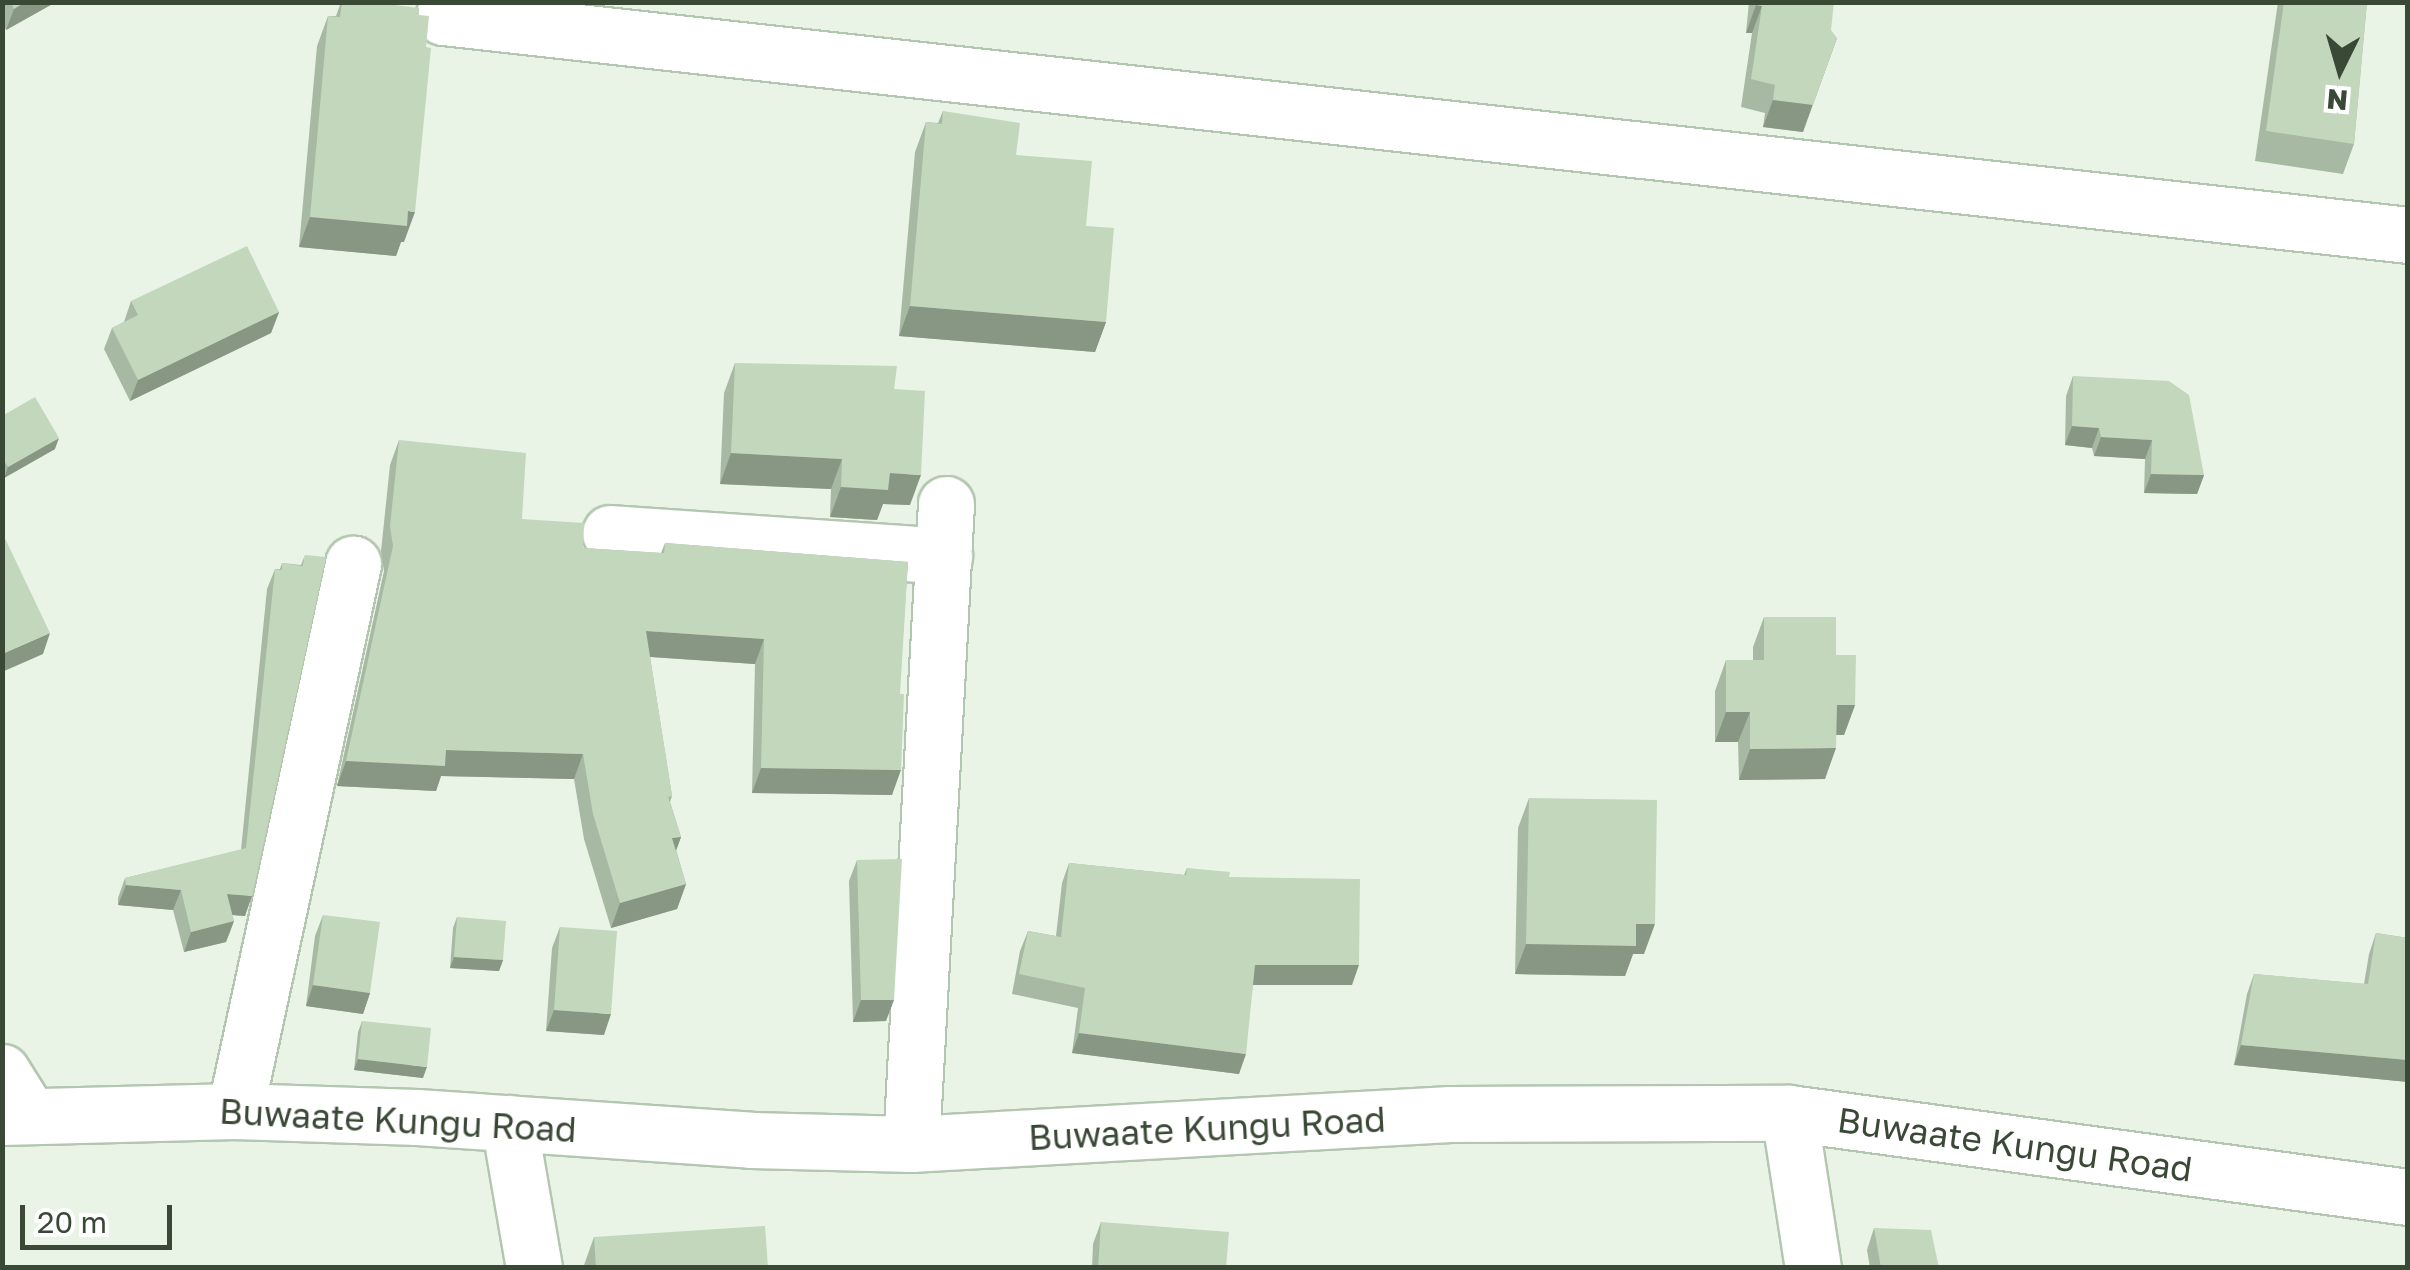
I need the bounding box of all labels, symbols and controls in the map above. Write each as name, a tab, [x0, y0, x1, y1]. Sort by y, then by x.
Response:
north arrow	[2290, 20, 2390, 120]
text: N	[2325, 83, 2349, 118]
street label: Buwaate Kungu Road	[218, 1090, 578, 1150]
street label: Buwaate Kungu Road	[1027, 1098, 1387, 1158]
street label: Buwaate Kungu Road	[1835, 1098, 2195, 1190]
scale bar	[25, 1185, 178, 1247]
text: 20 m	[37, 1204, 107, 1240]

